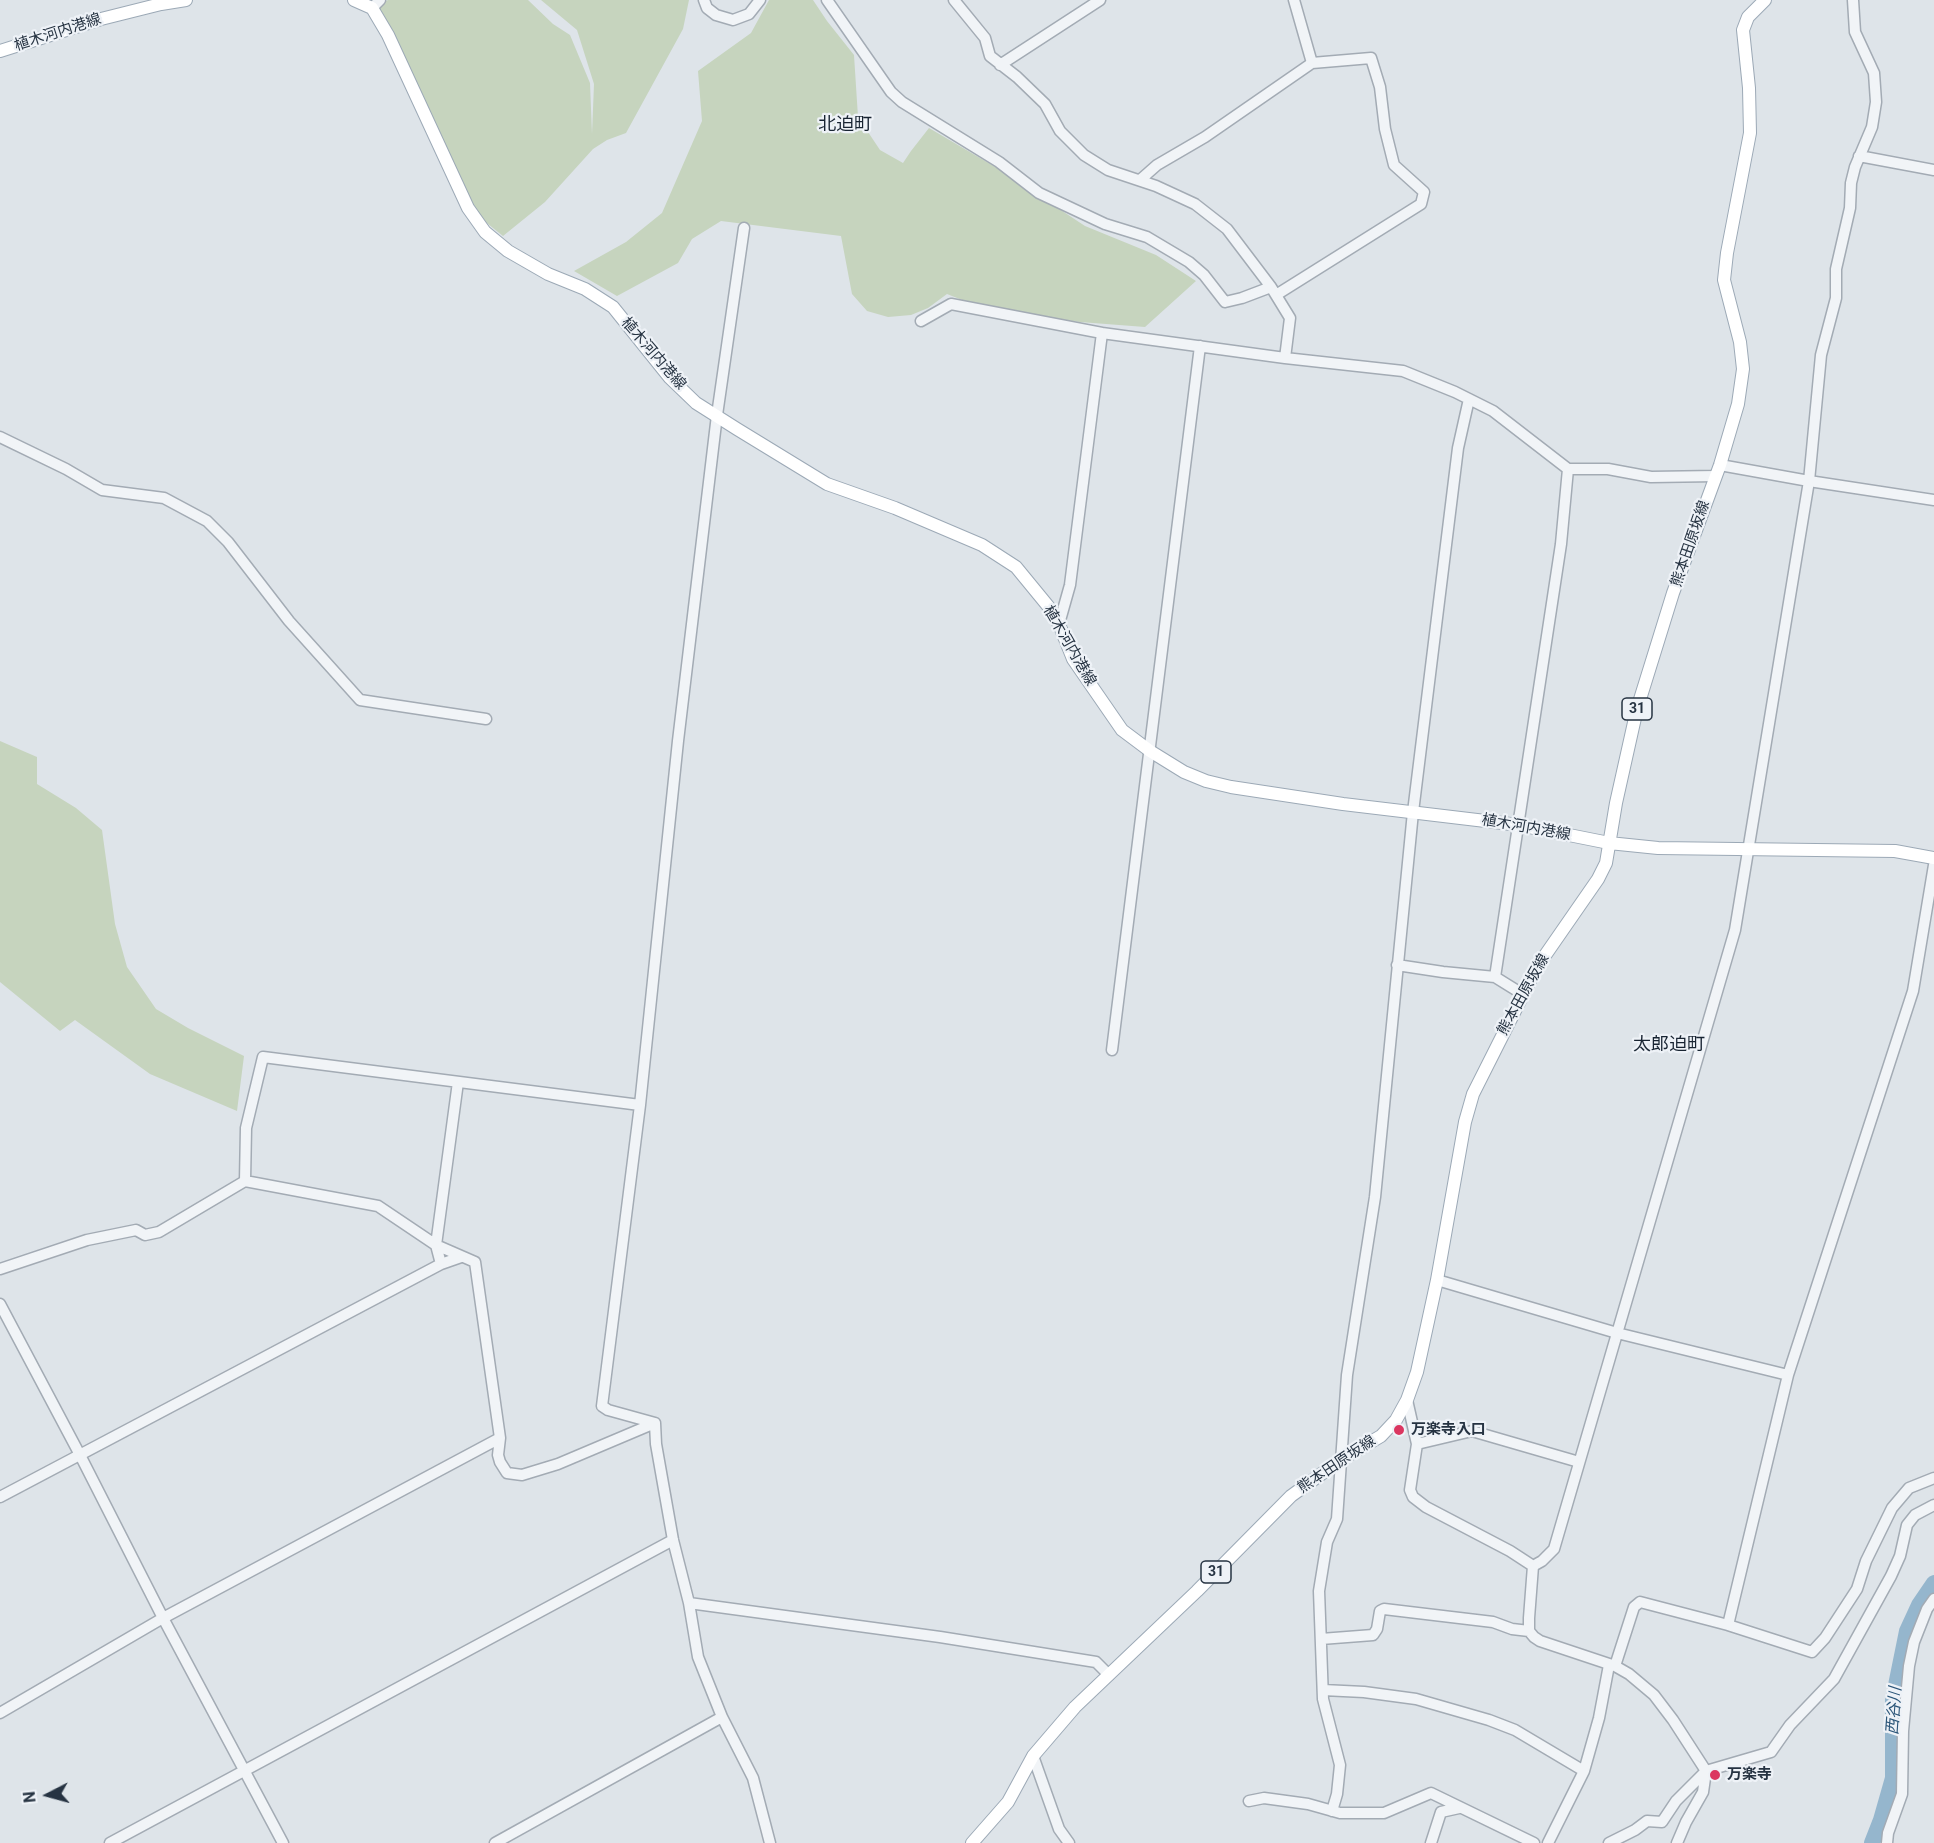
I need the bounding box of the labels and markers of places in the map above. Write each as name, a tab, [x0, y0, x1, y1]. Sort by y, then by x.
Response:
place label: 万楽寺入口	[1411, 1421, 1486, 1439]
marker: 万楽寺入口	[1392, 1423, 1406, 1437]
place label: 万楽寺	[1727, 1766, 1772, 1784]
marker: 万楽寺	[1708, 1768, 1722, 1782]

